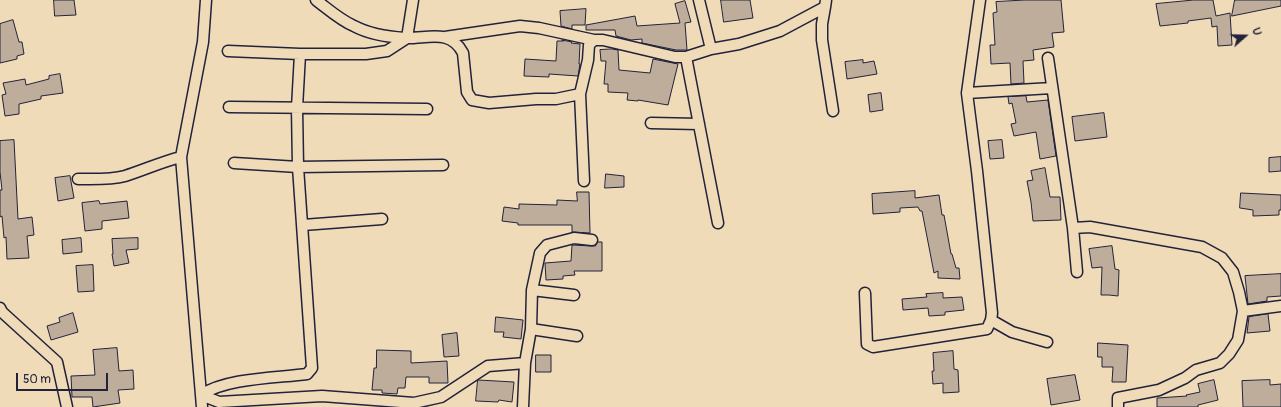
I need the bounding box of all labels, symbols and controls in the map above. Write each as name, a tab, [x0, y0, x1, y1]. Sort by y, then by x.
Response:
north arrow	[1225, 16, 1265, 56]
text: U	[1249, 26, 1264, 37]
scale bar	[18, 365, 110, 391]
text: 50 m	[23, 372, 51, 387]

